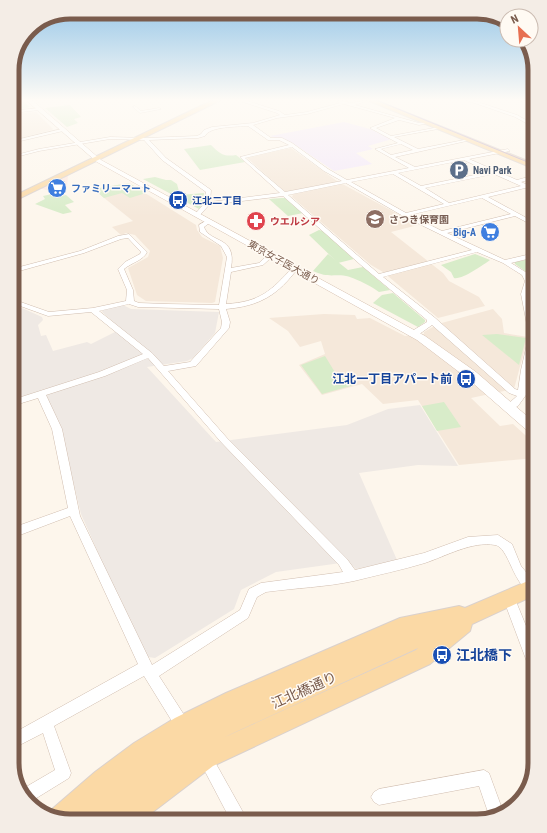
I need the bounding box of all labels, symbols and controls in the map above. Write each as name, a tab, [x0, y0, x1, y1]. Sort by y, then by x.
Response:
north arrow	[499, 8, 539, 48]
text: N	[509, 12, 521, 27]
parking icon: Navi Park	[448, 159, 470, 181]
place label: Navi Park	[473, 165, 512, 176]
supermarket icon: ファミリーマート	[46, 177, 68, 199]
place label: ファミリーマート	[71, 183, 151, 194]
bus stop icon: 江北二丁目	[167, 189, 189, 211]
place label: 江北二丁目	[192, 195, 242, 206]
school or university icon: さつき保育園	[364, 208, 386, 230]
pharmacy icon: ウエルシア	[245, 210, 267, 232]
place label: さつき保育園	[389, 214, 449, 225]
place label: ウエルシア	[270, 216, 320, 227]
supermarket icon: Big-A	[479, 221, 501, 243]
place label: Big-A	[453, 227, 476, 238]
street label: 東京女子医大通り	[246, 238, 321, 287]
bus stop icon: 江北一丁目アパート前	[455, 368, 477, 390]
place label: 江北一丁目アパート前	[332, 372, 452, 386]
bus stop icon: 江北橋下	[431, 644, 453, 666]
place label: 江北橋下	[456, 647, 512, 663]
street label: 江北橋通り	[269, 668, 339, 712]

